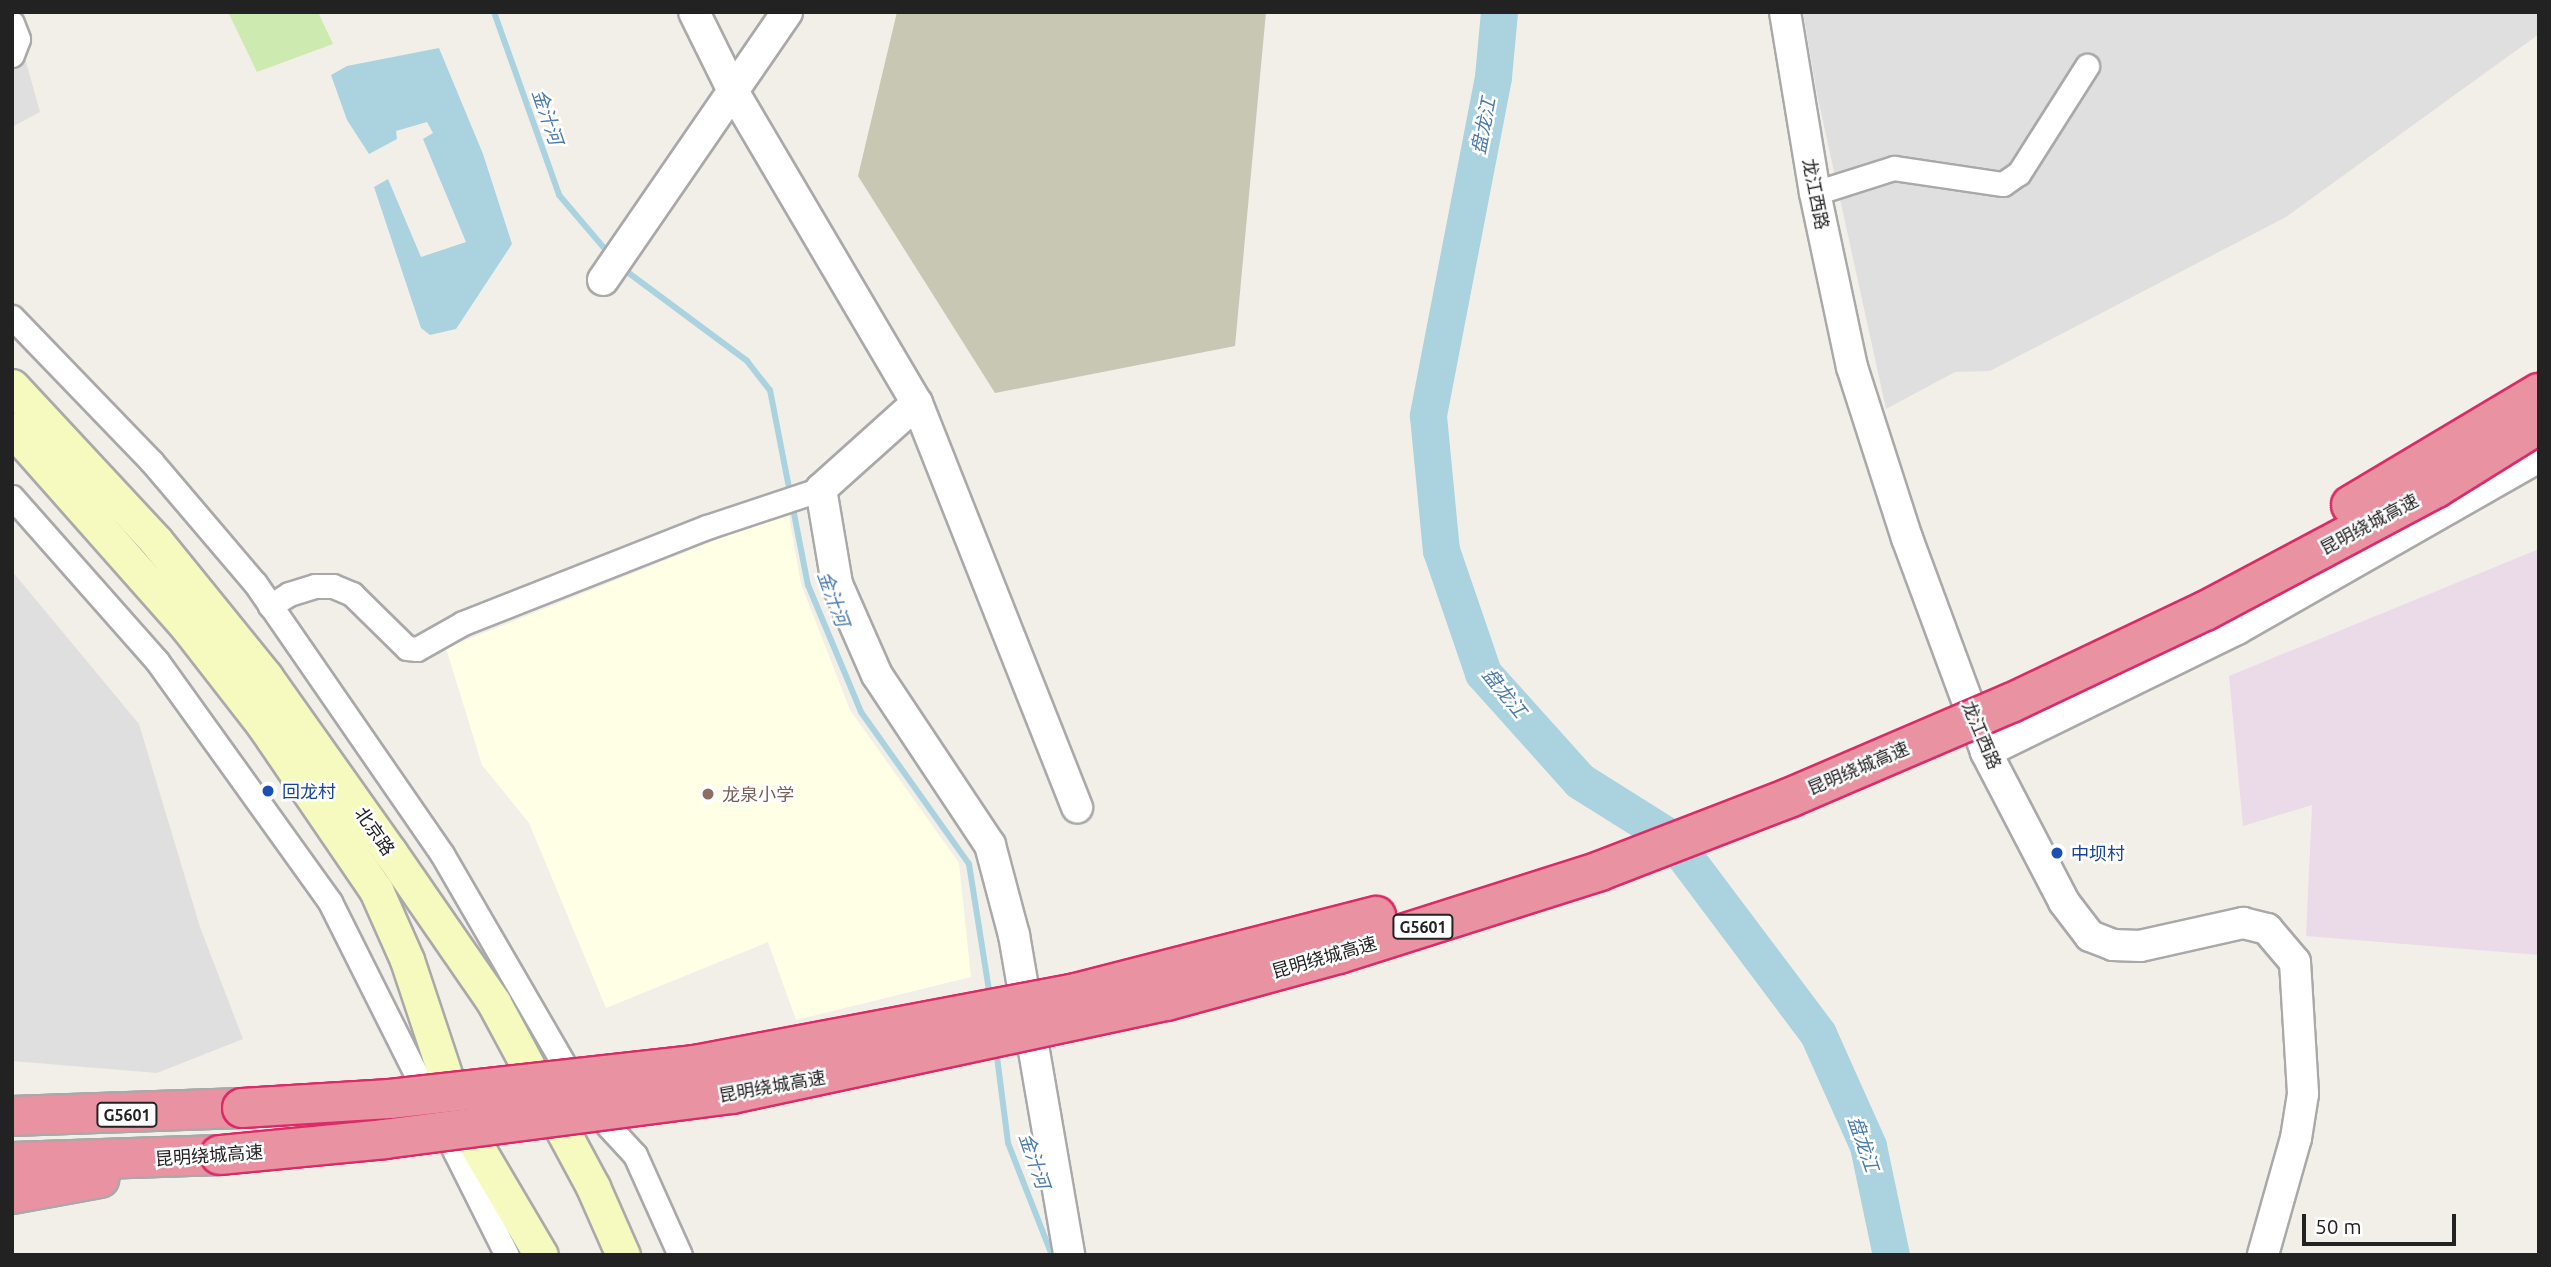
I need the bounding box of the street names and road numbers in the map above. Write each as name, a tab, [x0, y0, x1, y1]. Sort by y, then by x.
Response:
street label: 龙江西路	[1799, 157, 1833, 231]
street label: 昆明绕城高速	[2316, 489, 2422, 559]
street label: 龙江西路	[1958, 698, 2006, 772]
street label: 昆明绕城高速	[1804, 737, 1912, 799]
street label: 北京路	[351, 803, 399, 859]
road number: G5601	[1392, 914, 1454, 939]
street label: 昆明绕城高速	[1269, 932, 1379, 982]
street label: 昆明绕城高速	[717, 1066, 827, 1106]
road number: G5601	[96, 1102, 158, 1128]
street label: 昆明绕城高速	[154, 1140, 264, 1170]

